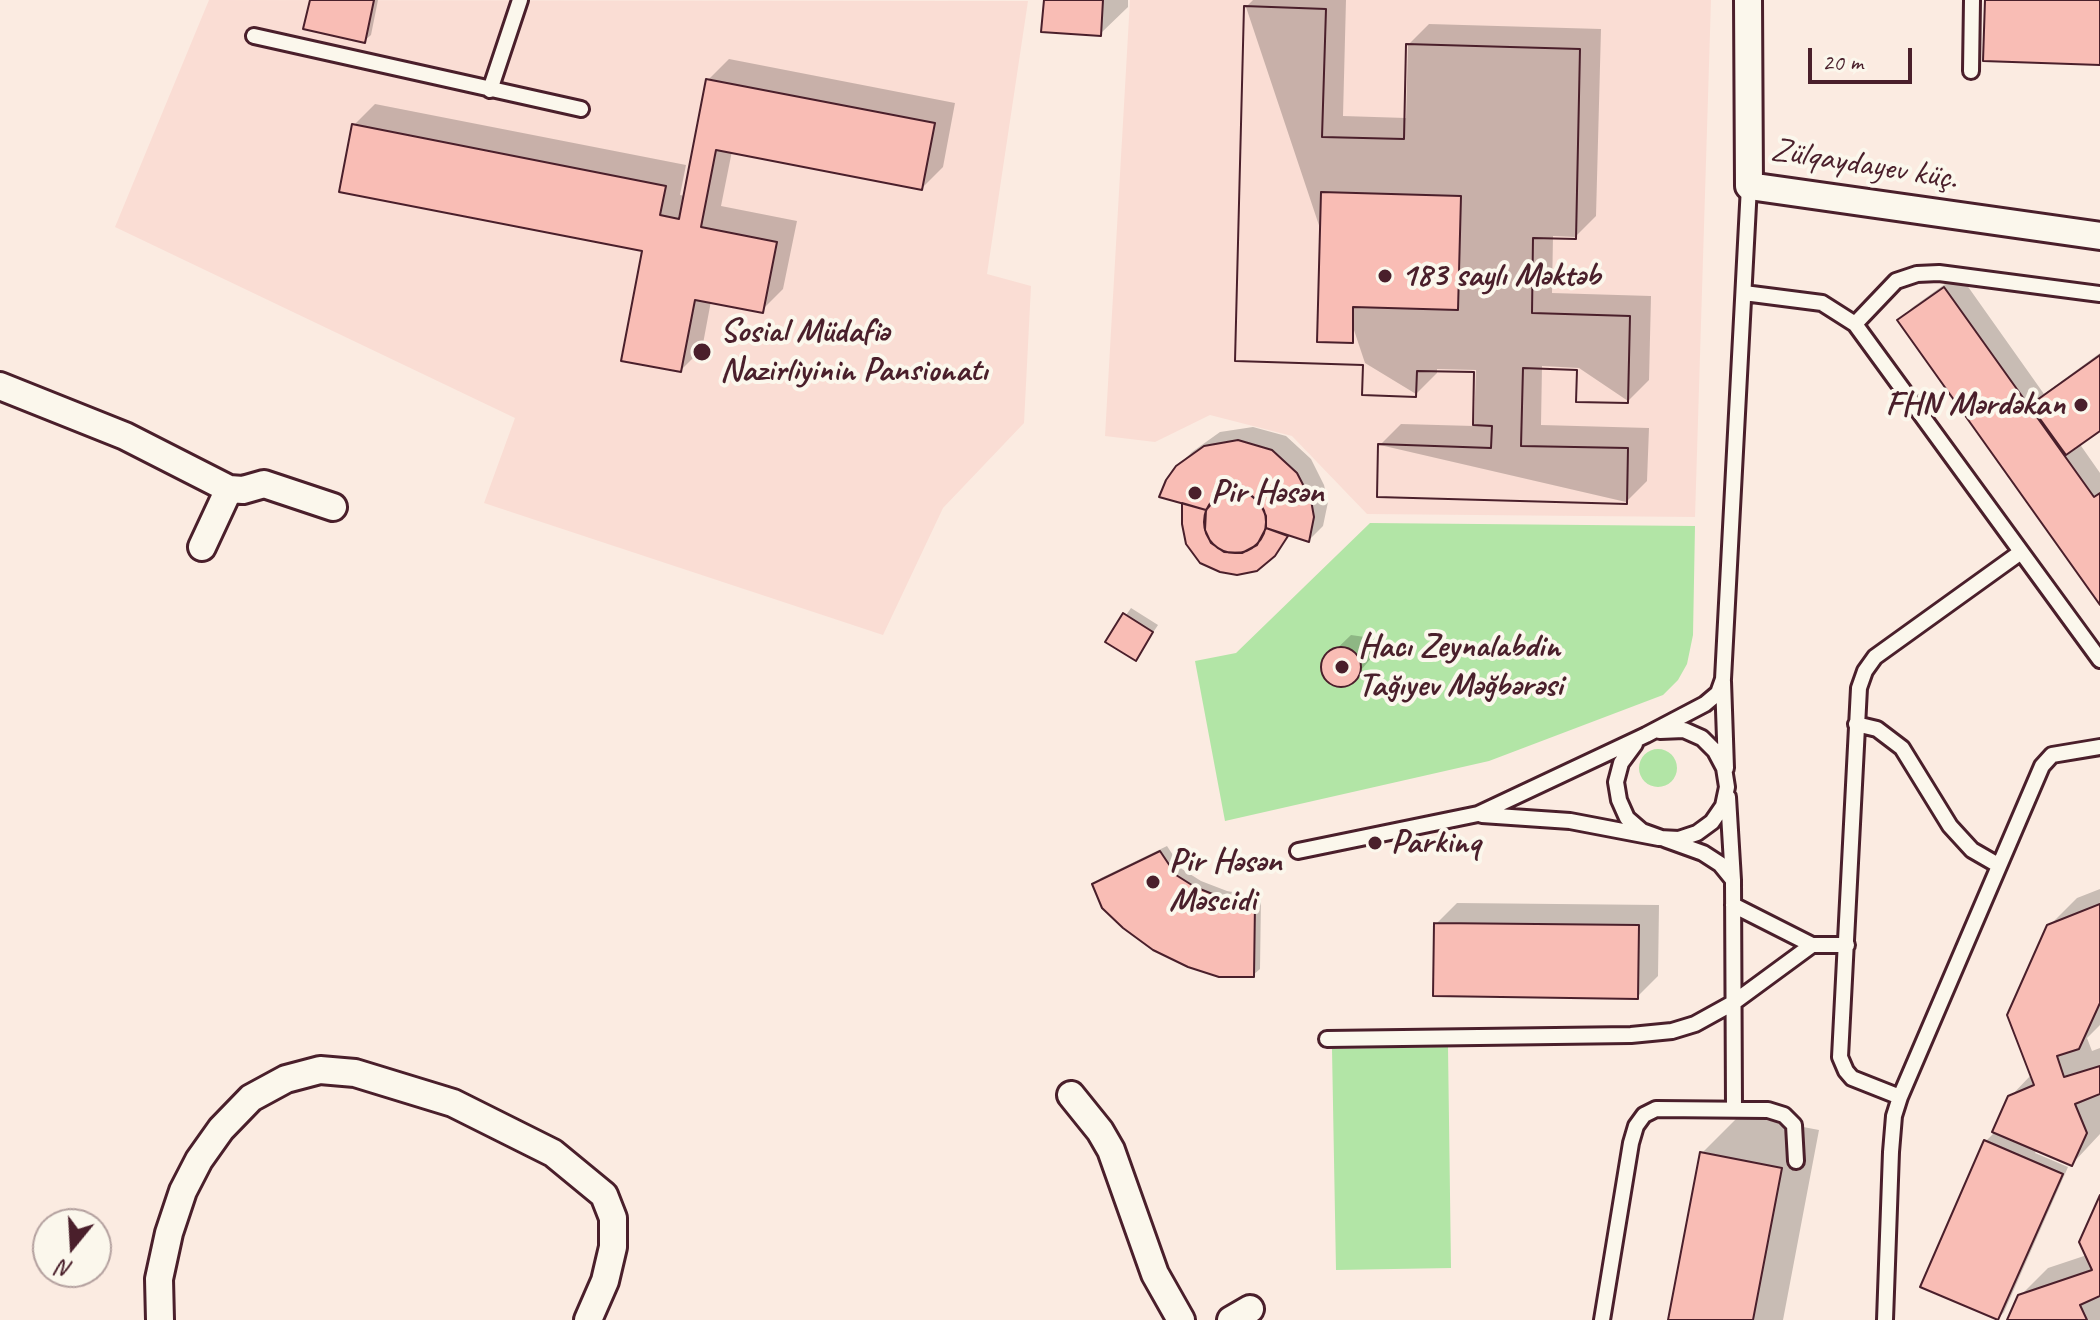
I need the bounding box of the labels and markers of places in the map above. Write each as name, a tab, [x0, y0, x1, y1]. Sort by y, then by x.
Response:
place label: 183 saylı Məktəb	[1401, 256, 1600, 296]
marker: 183 saylı Məktəb	[1376, 267, 1394, 285]
place label: Sosial Müdafiə Nazirliyinin Pansionatı	[720, 312, 987, 392]
marker: Sosial Müdafiə Nazirliyinin Pansionatı	[691, 341, 713, 363]
place label: FHN Mərdəkan	[1886, 385, 2065, 425]
marker: FHN Mərdəkan	[2072, 396, 2090, 414]
place label: Pir Həsən	[1211, 473, 1324, 513]
marker: Pir Həsən	[1186, 484, 1204, 502]
place label: Hacı Zeynalabdin Tağıyev Məğbərəsi	[1358, 627, 1563, 706]
marker: Hacı Zeynalabdin Tağıyev Məğbərəsi	[1333, 658, 1351, 676]
place label: Parkinq	[1391, 823, 1481, 863]
marker: Parkinq	[1366, 834, 1384, 852]
place label: Pir Həsən Məscidi	[1169, 842, 1282, 922]
marker: Pir Həsən Məscidi	[1144, 873, 1162, 891]

